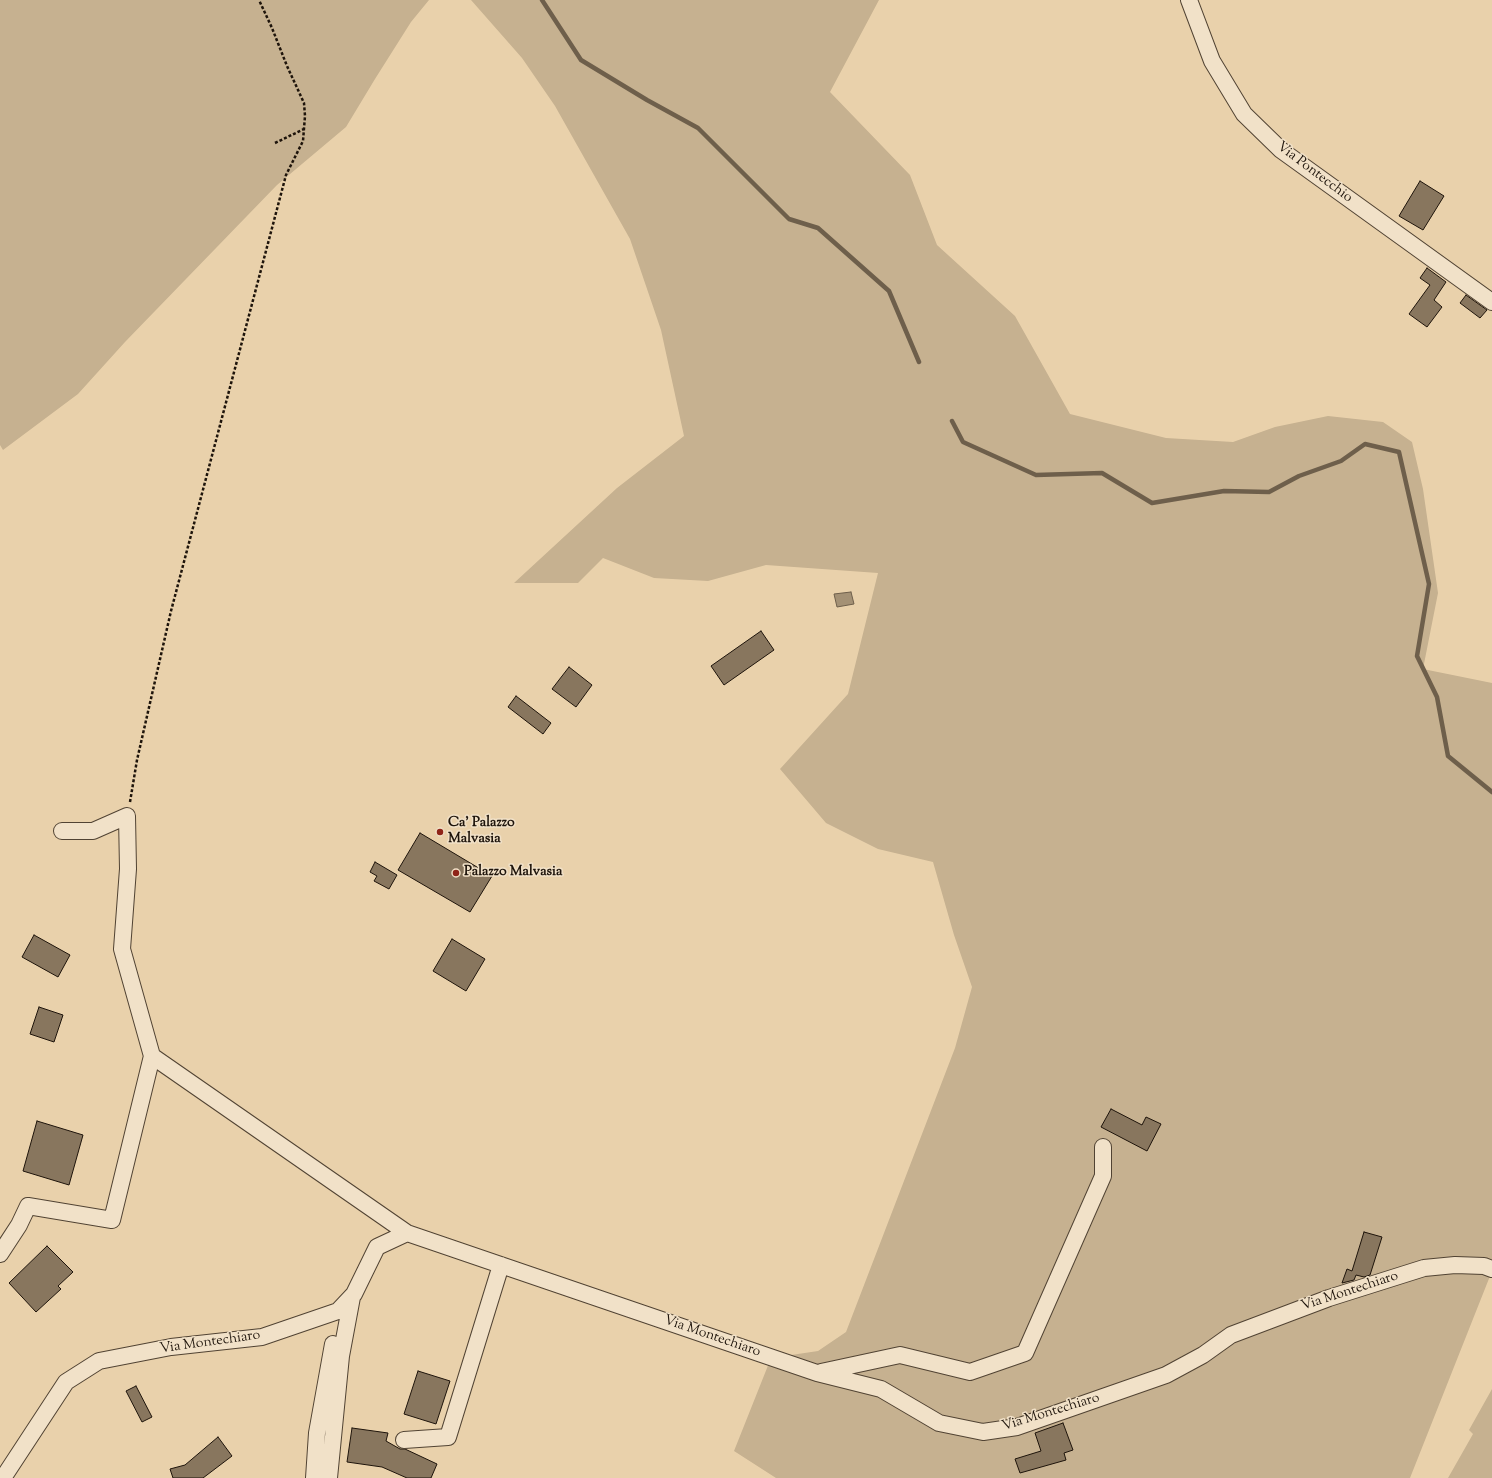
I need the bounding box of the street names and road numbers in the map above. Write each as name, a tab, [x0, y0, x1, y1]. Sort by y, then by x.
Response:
street label: Via Pontecchio	[1273, 139, 1355, 207]
street label: Via Montechiaro	[1299, 1268, 1401, 1316]
street label: Via Montechiaro	[661, 1313, 763, 1361]
street label: Via Montechiaro	[159, 1328, 261, 1358]
street label: Via Montechiaro	[1000, 1390, 1102, 1436]

